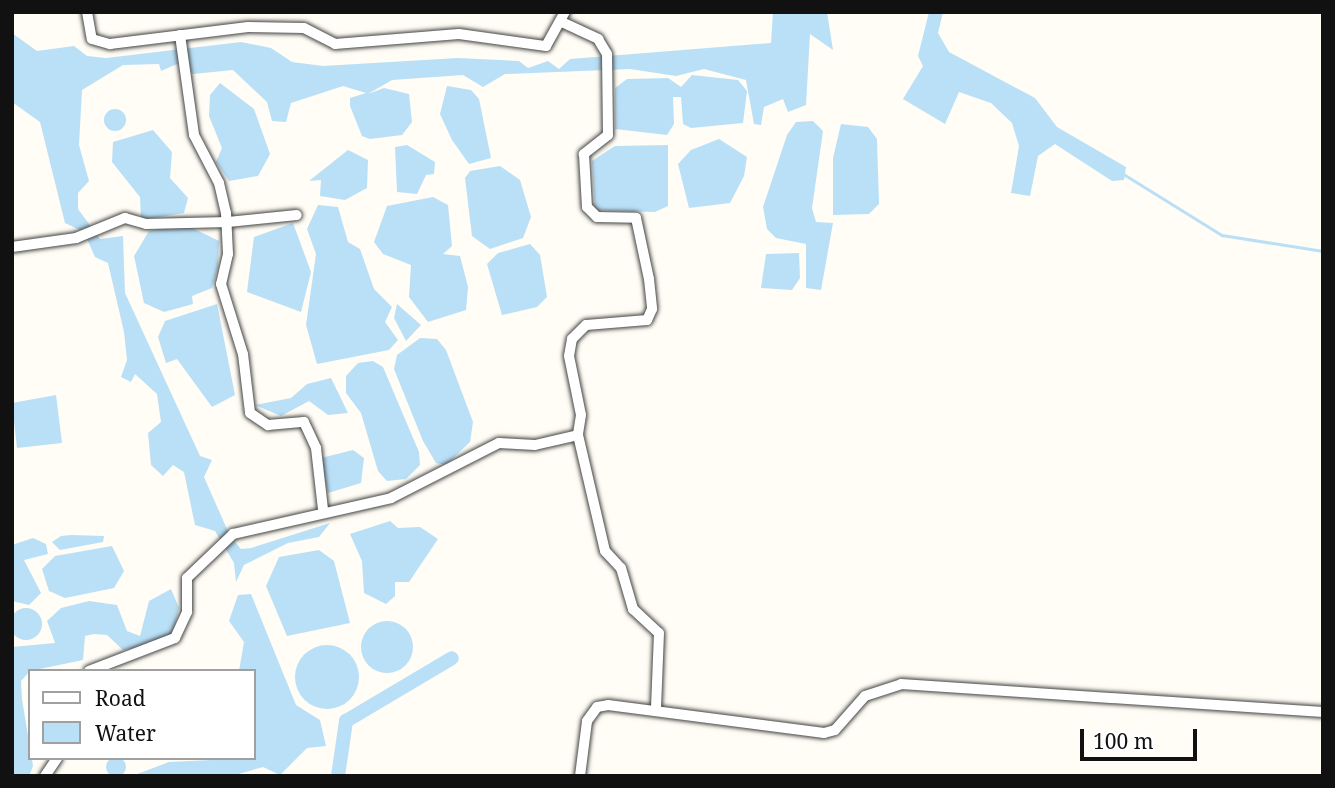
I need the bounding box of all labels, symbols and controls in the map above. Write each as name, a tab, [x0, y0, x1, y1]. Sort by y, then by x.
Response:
legend	[28, 669, 256, 760]
text: Road	[95, 684, 146, 712]
scale bar	[1083, 714, 1200, 758]
text: Water	[95, 719, 156, 747]
text: 100 m	[1093, 727, 1154, 755]

